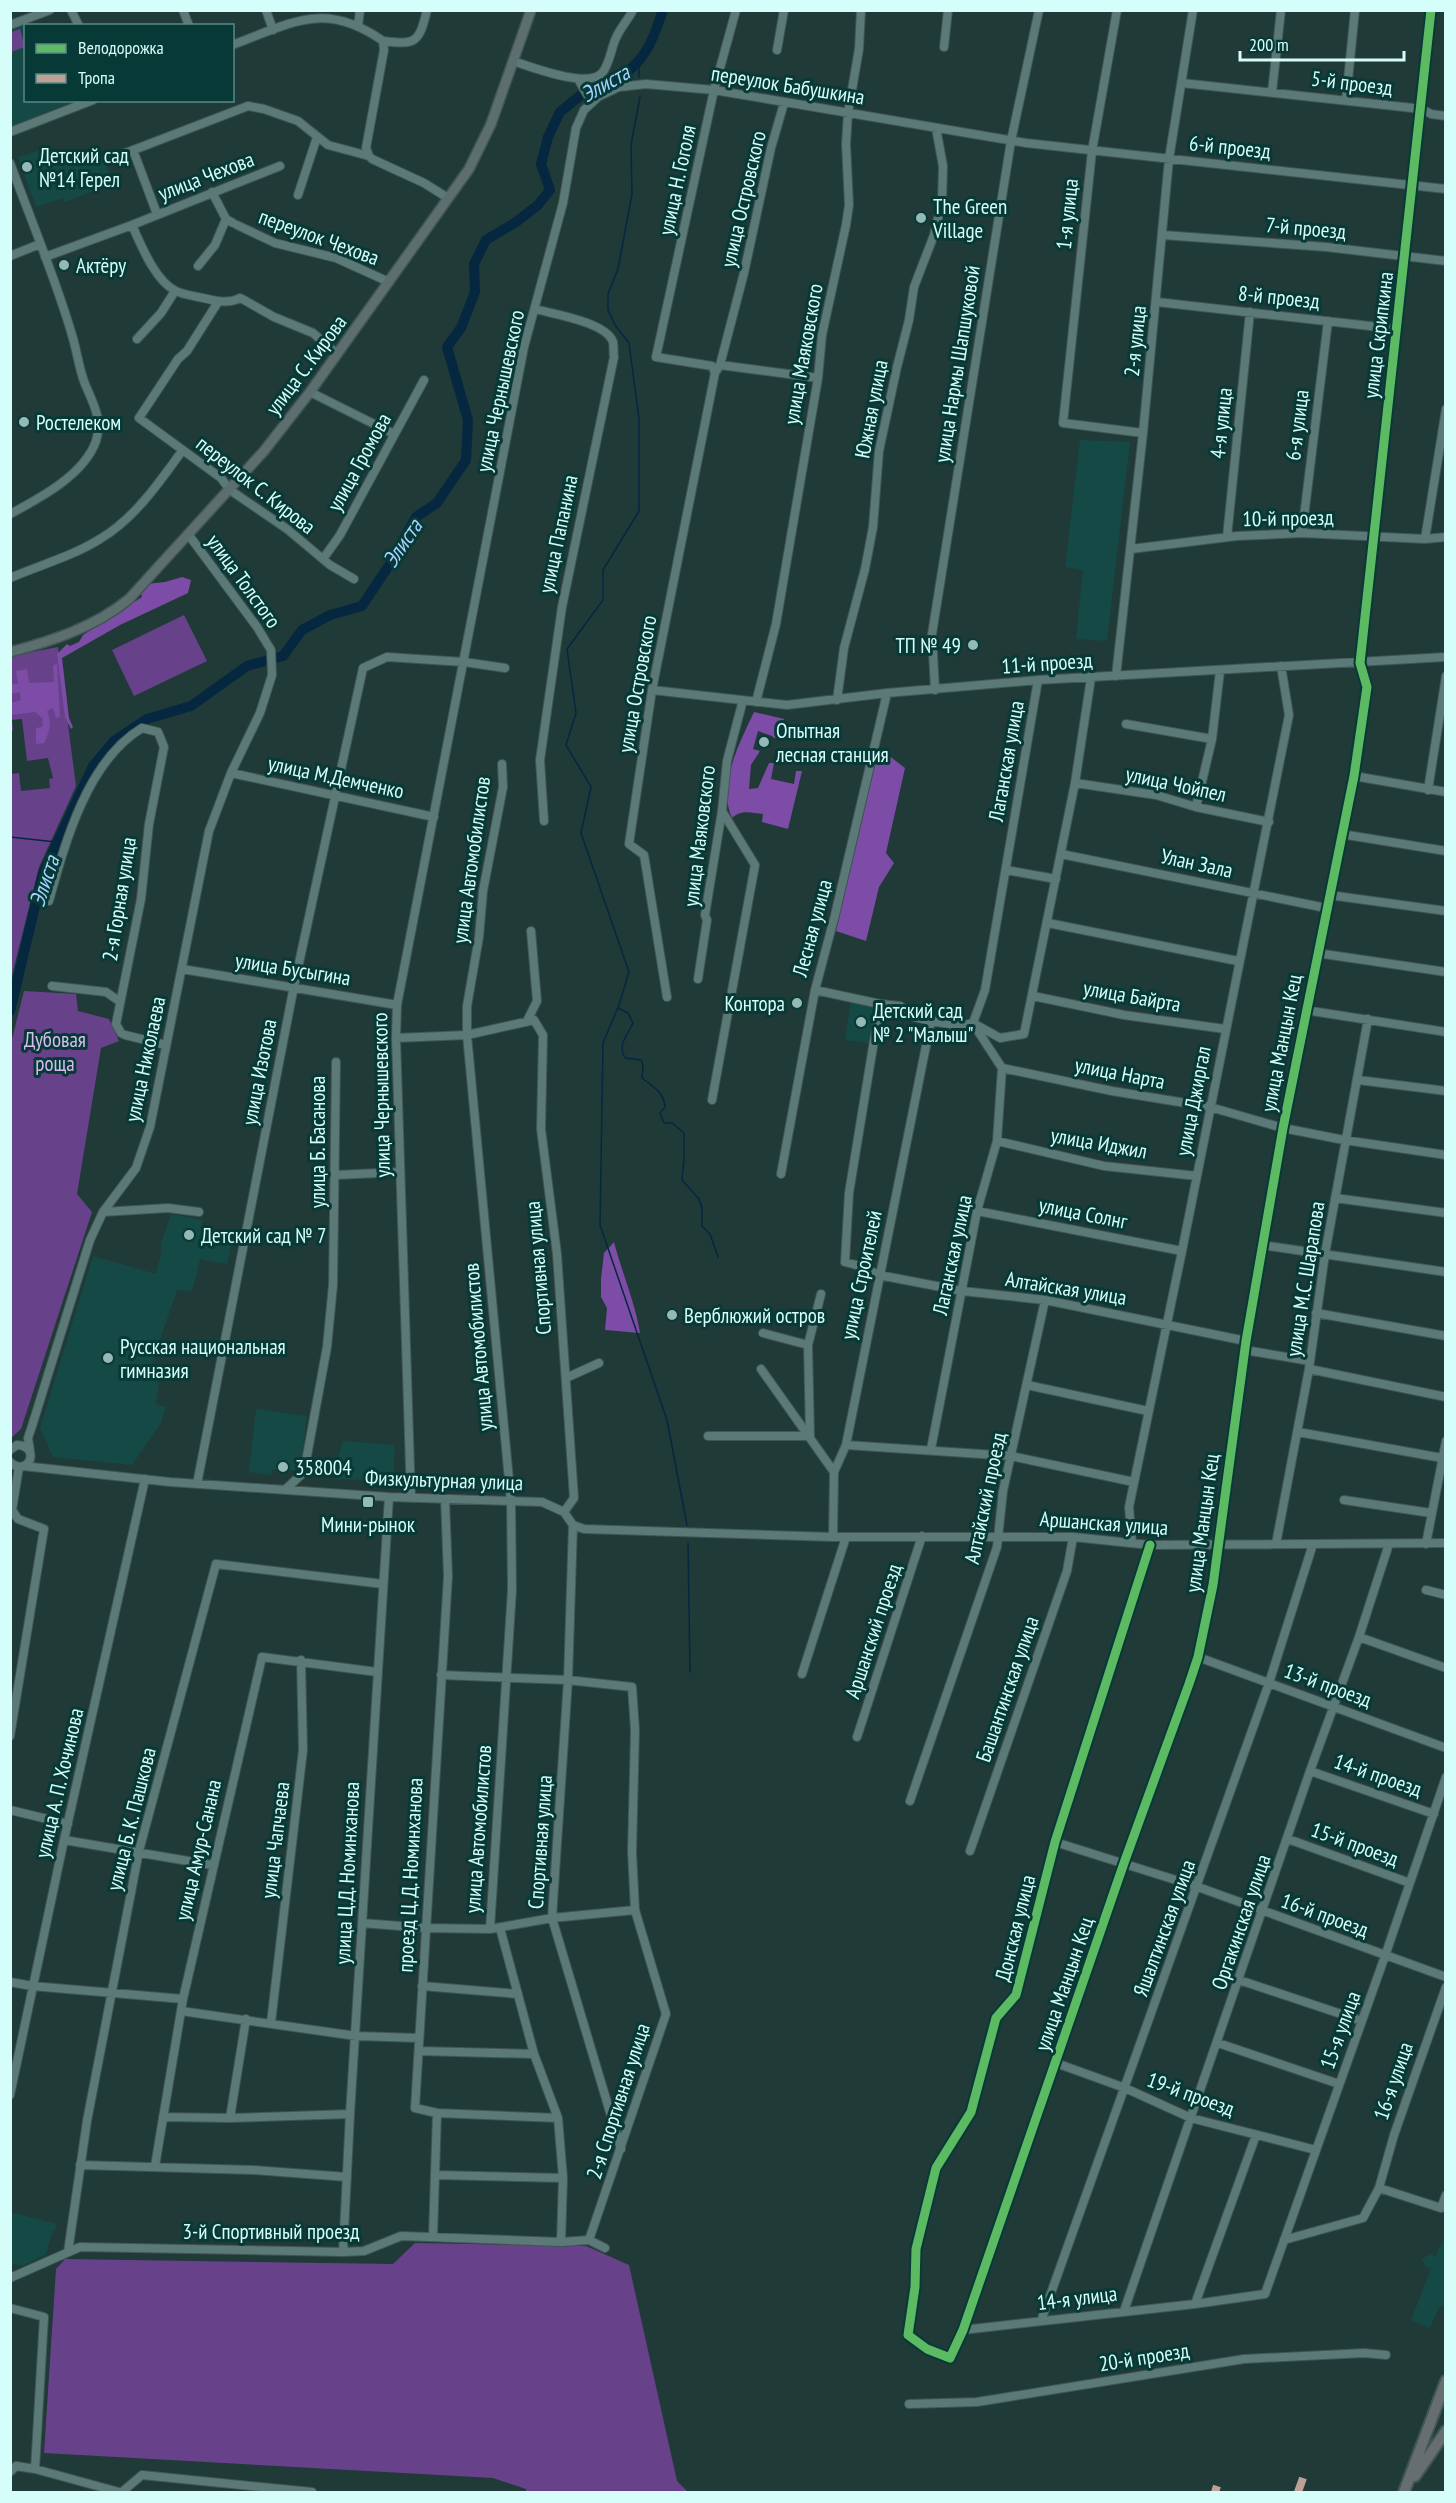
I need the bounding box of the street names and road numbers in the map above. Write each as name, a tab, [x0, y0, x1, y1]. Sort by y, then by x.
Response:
street label: переулок Бабушкина	[709, 60, 867, 110]
street label: 5-й проезд	[1310, 65, 1394, 101]
street label: улица Н. Гоголя	[652, 122, 702, 238]
street label: улица Островского	[714, 128, 772, 270]
street label: 6-й проезд	[1188, 129, 1272, 165]
street label: улица Чехова	[154, 145, 258, 207]
street label: 1-я улица	[1050, 177, 1084, 251]
street label: переулок Чехова	[255, 203, 383, 271]
street label: 7-й проезд	[1265, 211, 1347, 245]
street label: улица Нармы Шапшуковой	[928, 263, 986, 465]
street label: улица Скрипкина	[1357, 270, 1399, 400]
street label: 8-й проезд	[1237, 279, 1321, 315]
street label: улица Маяковского	[777, 282, 829, 426]
street label: 2-я улица	[1118, 304, 1152, 378]
street label: улица Чернышевского	[470, 307, 530, 475]
street label: улица С. Кирова	[260, 310, 352, 420]
street label: Южная улица	[848, 358, 894, 460]
street label: 4-я улица	[1204, 386, 1238, 460]
street label: 6-я улица	[1279, 388, 1315, 462]
street label: улица Громова	[321, 408, 397, 516]
street label: переулок С. Кирова	[191, 430, 321, 540]
street label: улица Папанина	[532, 472, 584, 596]
street label: 10-й проезд	[1242, 504, 1334, 532]
street label: улица Толстого	[201, 529, 287, 633]
street label: улица Островского	[612, 613, 662, 755]
street label: 11-й проезд	[1001, 646, 1093, 680]
street label: Лаганская улица	[982, 698, 1030, 825]
street label: улица М.Демченко	[265, 749, 407, 805]
street label: улица Чойпел	[1123, 760, 1229, 808]
street label: улица Маяковского	[677, 764, 721, 908]
street label: улица Автомобилистов	[446, 775, 496, 945]
street label: 2-я Горная улица	[96, 835, 142, 963]
street label: Улан Зала	[1159, 842, 1235, 884]
street label: Лесная улица	[786, 876, 838, 981]
street label: улица Бусыгина	[233, 947, 353, 991]
street label: улица Манцын Кец	[1254, 972, 1308, 1114]
street label: улица Байрта	[1081, 974, 1183, 1018]
street label: улица Николаева	[119, 994, 171, 1124]
street label: улица Чернышевского	[366, 1012, 396, 1178]
street label: улица Изотова	[235, 1017, 283, 1127]
street label: улица Джиргал	[1169, 1044, 1217, 1158]
street label: улица Нарта	[1073, 1051, 1167, 1095]
street label: улица Б. Басанова	[304, 1076, 331, 1208]
street label: улица Иджил	[1049, 1121, 1149, 1165]
street label: улица Солнг	[1036, 1191, 1130, 1235]
street label: Лаганская улица	[926, 1192, 978, 1319]
street label: Спортивная улица	[519, 1200, 557, 1336]
street label: улица М.С. Шарапова	[1279, 1200, 1331, 1358]
street label: улица Строителей	[834, 1208, 888, 1342]
street label: улица Автомобилистов	[457, 1262, 499, 1432]
street label: Алтайская улица	[1004, 1265, 1128, 1311]
street label: Алтайский проезд	[958, 1430, 1012, 1566]
street label: улица Манцын Кец	[1179, 1452, 1225, 1594]
street label: Физкультурная улица	[364, 1464, 524, 1496]
street label: Аршанская улица	[1039, 1505, 1169, 1541]
street label: Аршанский проезд	[839, 1560, 907, 1702]
street label: Башантинская улица	[969, 1613, 1045, 1765]
street label: 13-й проезд	[1281, 1657, 1375, 1713]
street label: улица А. П. Хочинова	[29, 1705, 89, 1861]
street label: улица Автомобилистов	[459, 1744, 497, 1914]
street label: улица Б. К. Пашкова	[100, 1745, 162, 1893]
street label: 14-й проезд	[1330, 1747, 1426, 1803]
street label: Спортивная улица	[522, 1774, 558, 1910]
street label: улица Амур-Санана	[169, 1777, 227, 1923]
street label: проезд Ц. Д. Номинханова	[391, 1777, 429, 1973]
street label: улица Чапчаева	[254, 1780, 296, 1900]
street label: улица Ц.Д. Номинханова	[329, 1781, 365, 1965]
street label: 15-й проезд	[1308, 1816, 1402, 1872]
street label: Оргакинская улица	[1205, 1851, 1277, 1993]
street label: Яшалтинская улица	[1127, 1856, 1201, 2000]
street label: Донская улица	[989, 1872, 1041, 1984]
street label: 16-й проезд	[1278, 1887, 1372, 1943]
street label: улица Манцын Кец	[1028, 1913, 1100, 2055]
street label: 15-я улица	[1314, 1988, 1366, 2072]
street label: 2-я Спортивная улица	[580, 2020, 656, 2182]
street label: 16-я улица	[1367, 2039, 1419, 2123]
street label: 19-й проезд	[1144, 2066, 1238, 2122]
street label: 3-й Спортивный проезд	[183, 2218, 359, 2245]
street label: 14-я улица	[1035, 2280, 1119, 2316]
street label: 20-й проезд	[1097, 2337, 1191, 2377]

